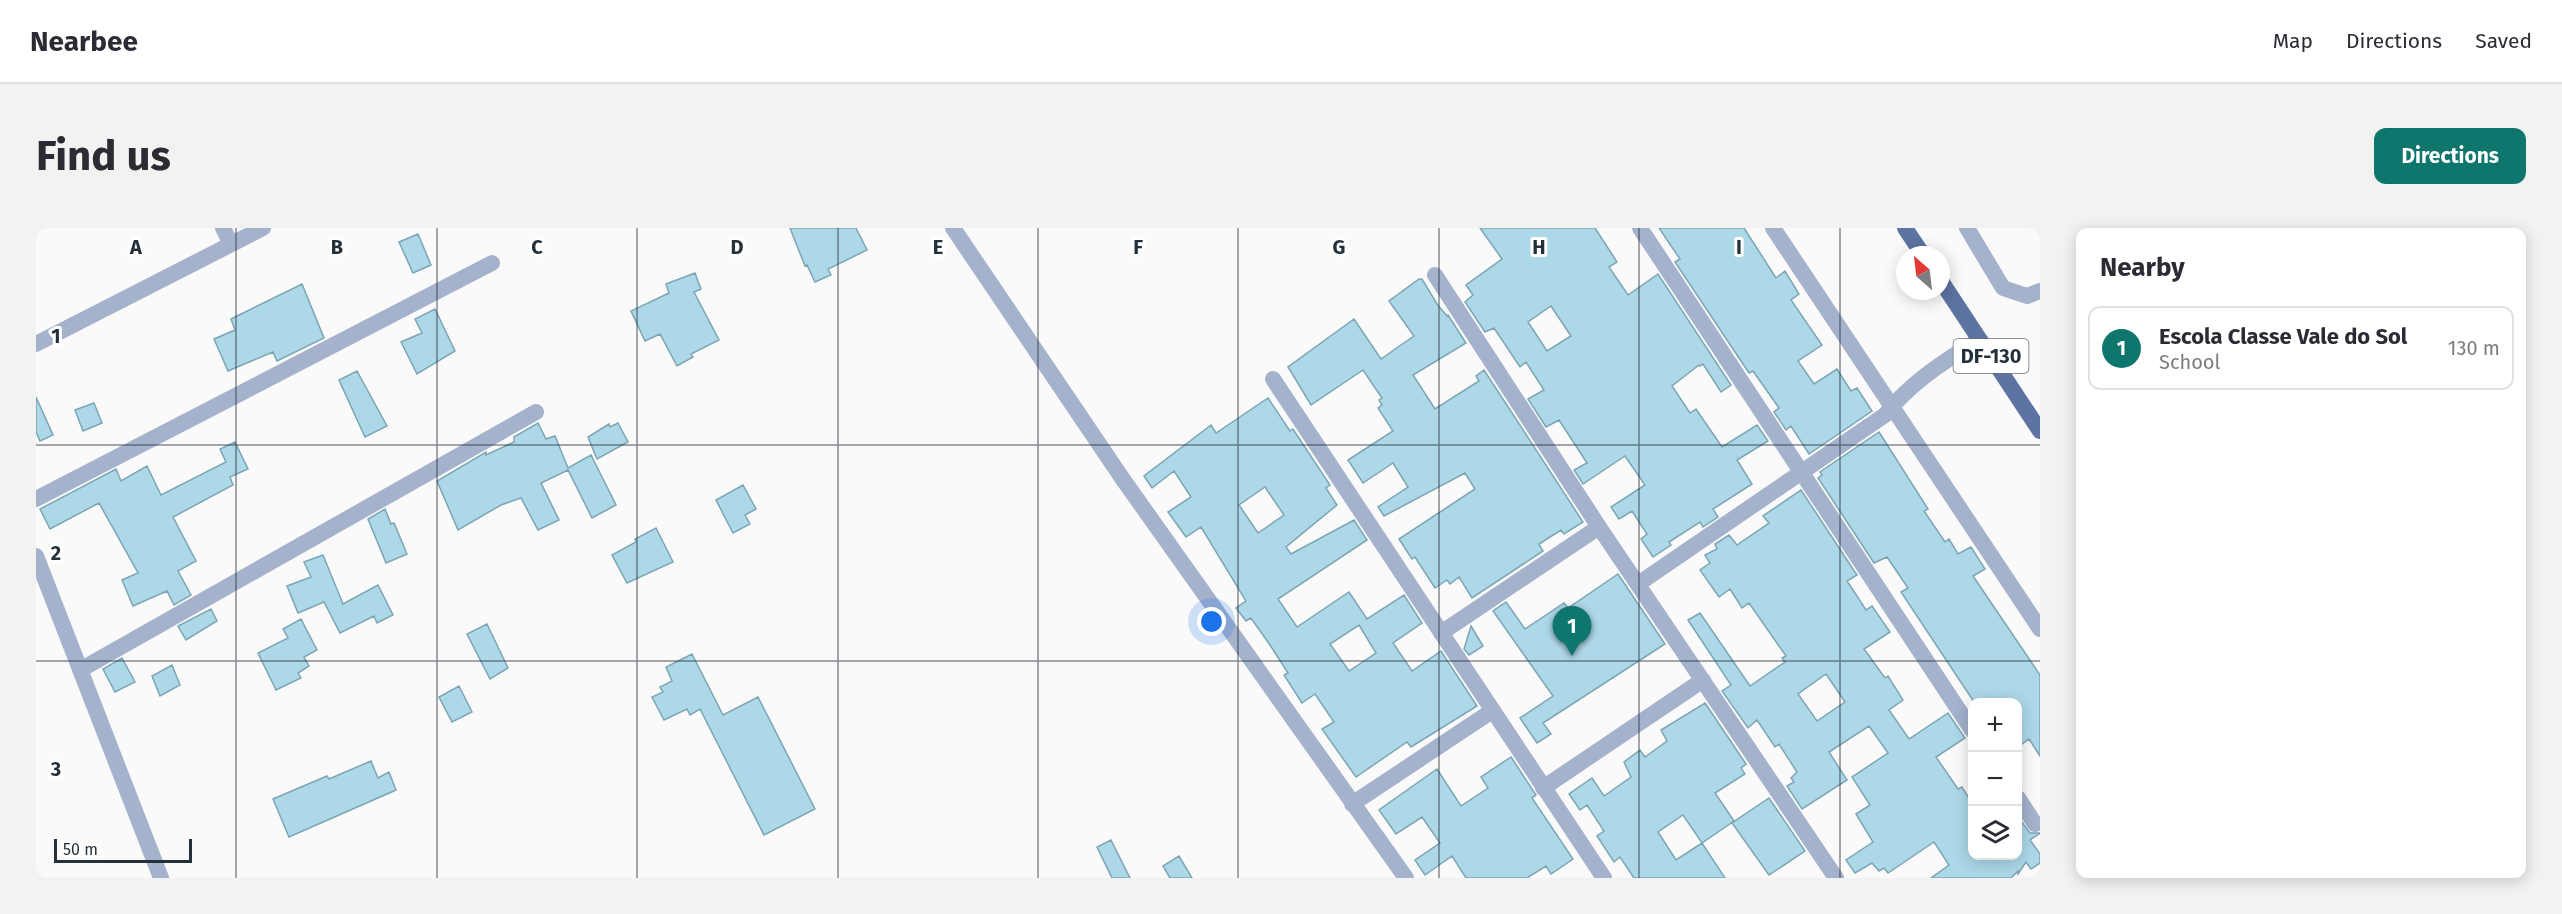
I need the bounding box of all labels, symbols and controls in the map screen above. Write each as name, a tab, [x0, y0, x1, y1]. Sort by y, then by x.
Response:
text: Nearbee	[30, 25, 138, 58]
text: Map	[2273, 28, 2313, 54]
text: Directions	[2346, 28, 2442, 54]
text: Saved	[2475, 28, 2532, 54]
button: Directions	[2374, 128, 2526, 184]
text: Find us	[36, 131, 171, 181]
text: A	[129, 235, 143, 259]
text: B	[331, 235, 343, 259]
text: C	[531, 235, 543, 259]
text: D	[730, 235, 744, 259]
text: E	[933, 235, 943, 259]
text: F	[1133, 235, 1143, 259]
text: G	[1333, 235, 1345, 259]
text: H	[1532, 235, 1546, 259]
text: I	[1736, 235, 1742, 259]
north arrow	[1896, 246, 1950, 300]
text: Nearby	[2100, 252, 2185, 283]
text: Escola Classe Vale do Sol	[2159, 323, 2407, 350]
text: 1	[51, 324, 61, 348]
text: 1	[2117, 336, 2126, 360]
text: 130 m	[2448, 336, 2500, 360]
road number: DF-130	[1954, 339, 2028, 373]
text: School	[2159, 350, 2220, 374]
text: 2	[51, 541, 61, 565]
pin: 1	[1552, 606, 1592, 656]
your location	[1197, 607, 1226, 636]
map controls	[1968, 698, 2022, 860]
button: +	[1968, 698, 2022, 752]
button: −	[1968, 752, 2022, 806]
text: 3	[50, 757, 61, 781]
button: layers	[1968, 806, 2022, 860]
scale bar	[54, 836, 192, 864]
text: 50 m	[63, 840, 98, 859]

